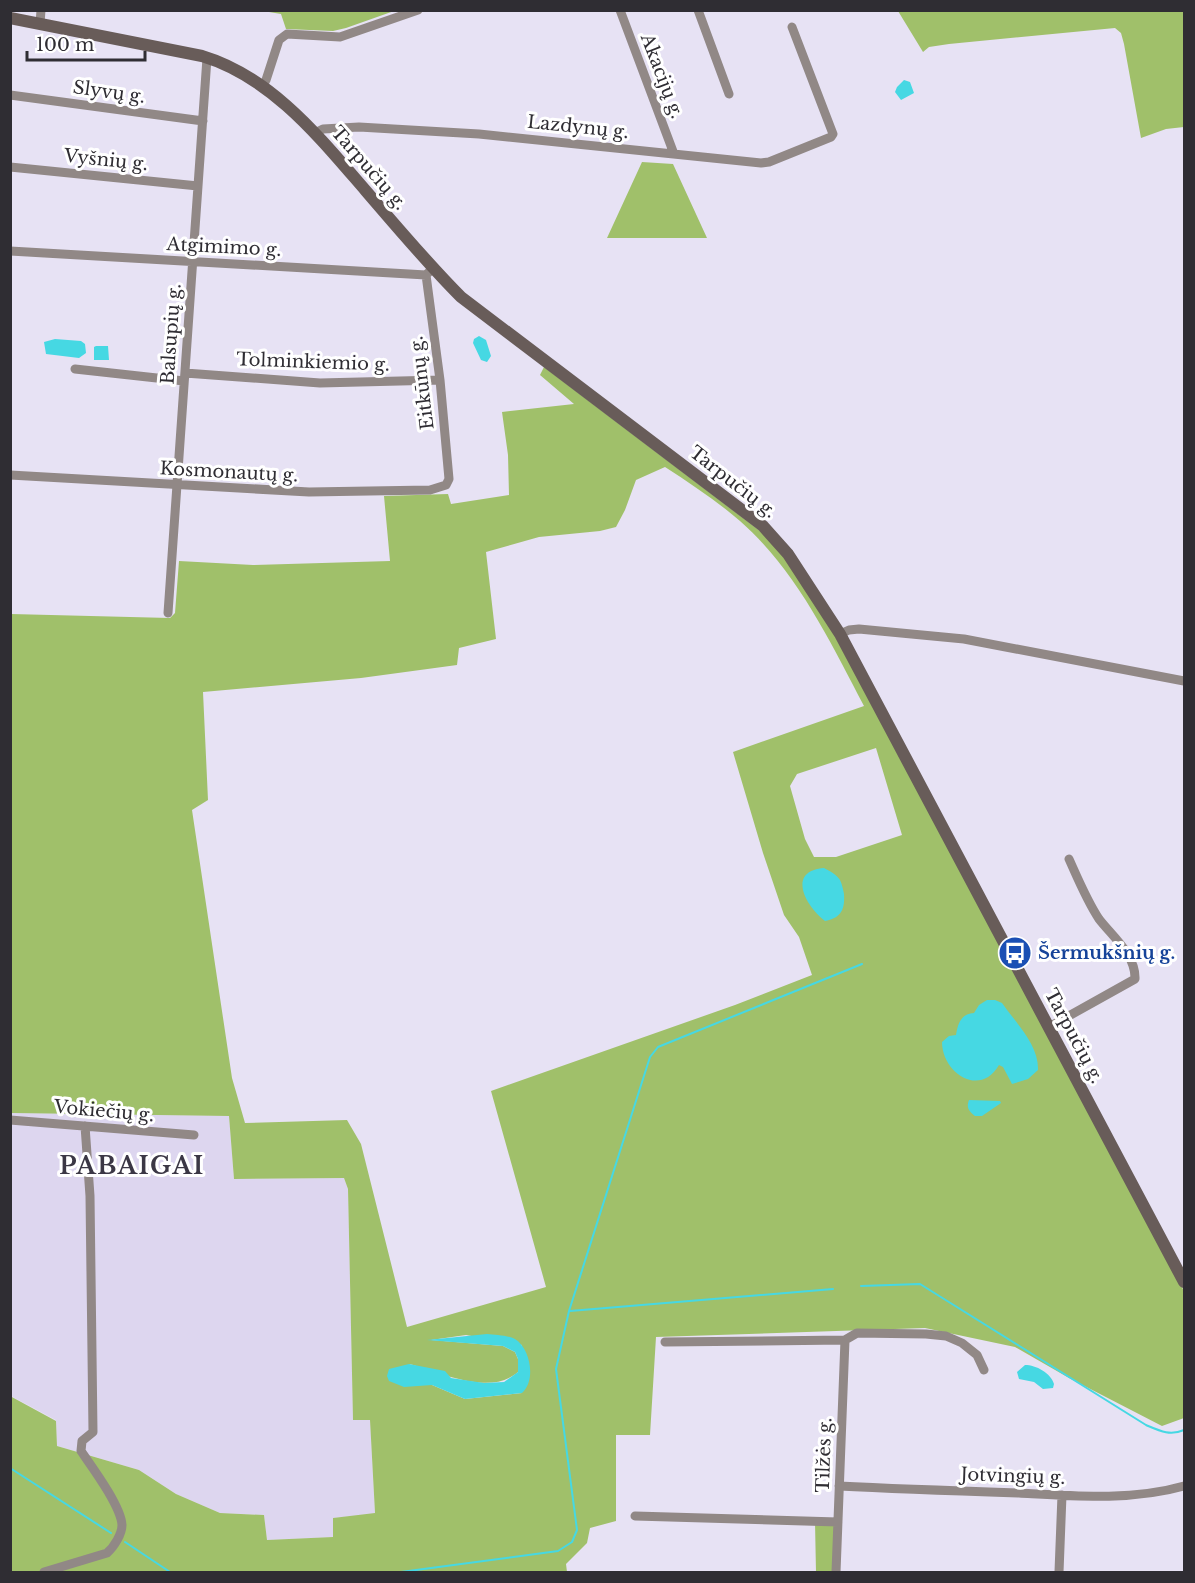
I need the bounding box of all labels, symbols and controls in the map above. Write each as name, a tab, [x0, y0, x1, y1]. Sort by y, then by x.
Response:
scale bar	[27, 24, 146, 62]
street label: Akacijų g.	[635, 30, 688, 121]
text: 100 m	[36, 34, 94, 56]
street label: Slyvų g.	[72, 76, 146, 108]
street label: Lazdynų g.	[526, 111, 630, 143]
street label: Tarpučių g.	[327, 122, 411, 214]
street label: Vyšnių g.	[62, 145, 149, 175]
street label: Atgimimo g.	[165, 233, 282, 261]
street label: Balsupių g.	[157, 283, 185, 385]
street label: Eitkūnų g.	[405, 335, 439, 431]
street label: Tolminkiemio g.	[236, 348, 390, 376]
street label: Tarpučių g.	[685, 441, 781, 523]
street label: Kosmonautų g.	[159, 457, 299, 487]
bus stop icon: Šermukšnių g.	[997, 935, 1033, 971]
place label: Šermukšnių g.	[1038, 941, 1175, 964]
street label: Tarpučių g.	[1040, 985, 1108, 1087]
street label: Vokiečių g.	[52, 1096, 155, 1126]
district label: PABAIGAI	[59, 1151, 205, 1180]
street label: Tilžės g.	[812, 1417, 836, 1493]
street label: Jotvingių g.	[958, 1463, 1066, 1489]

